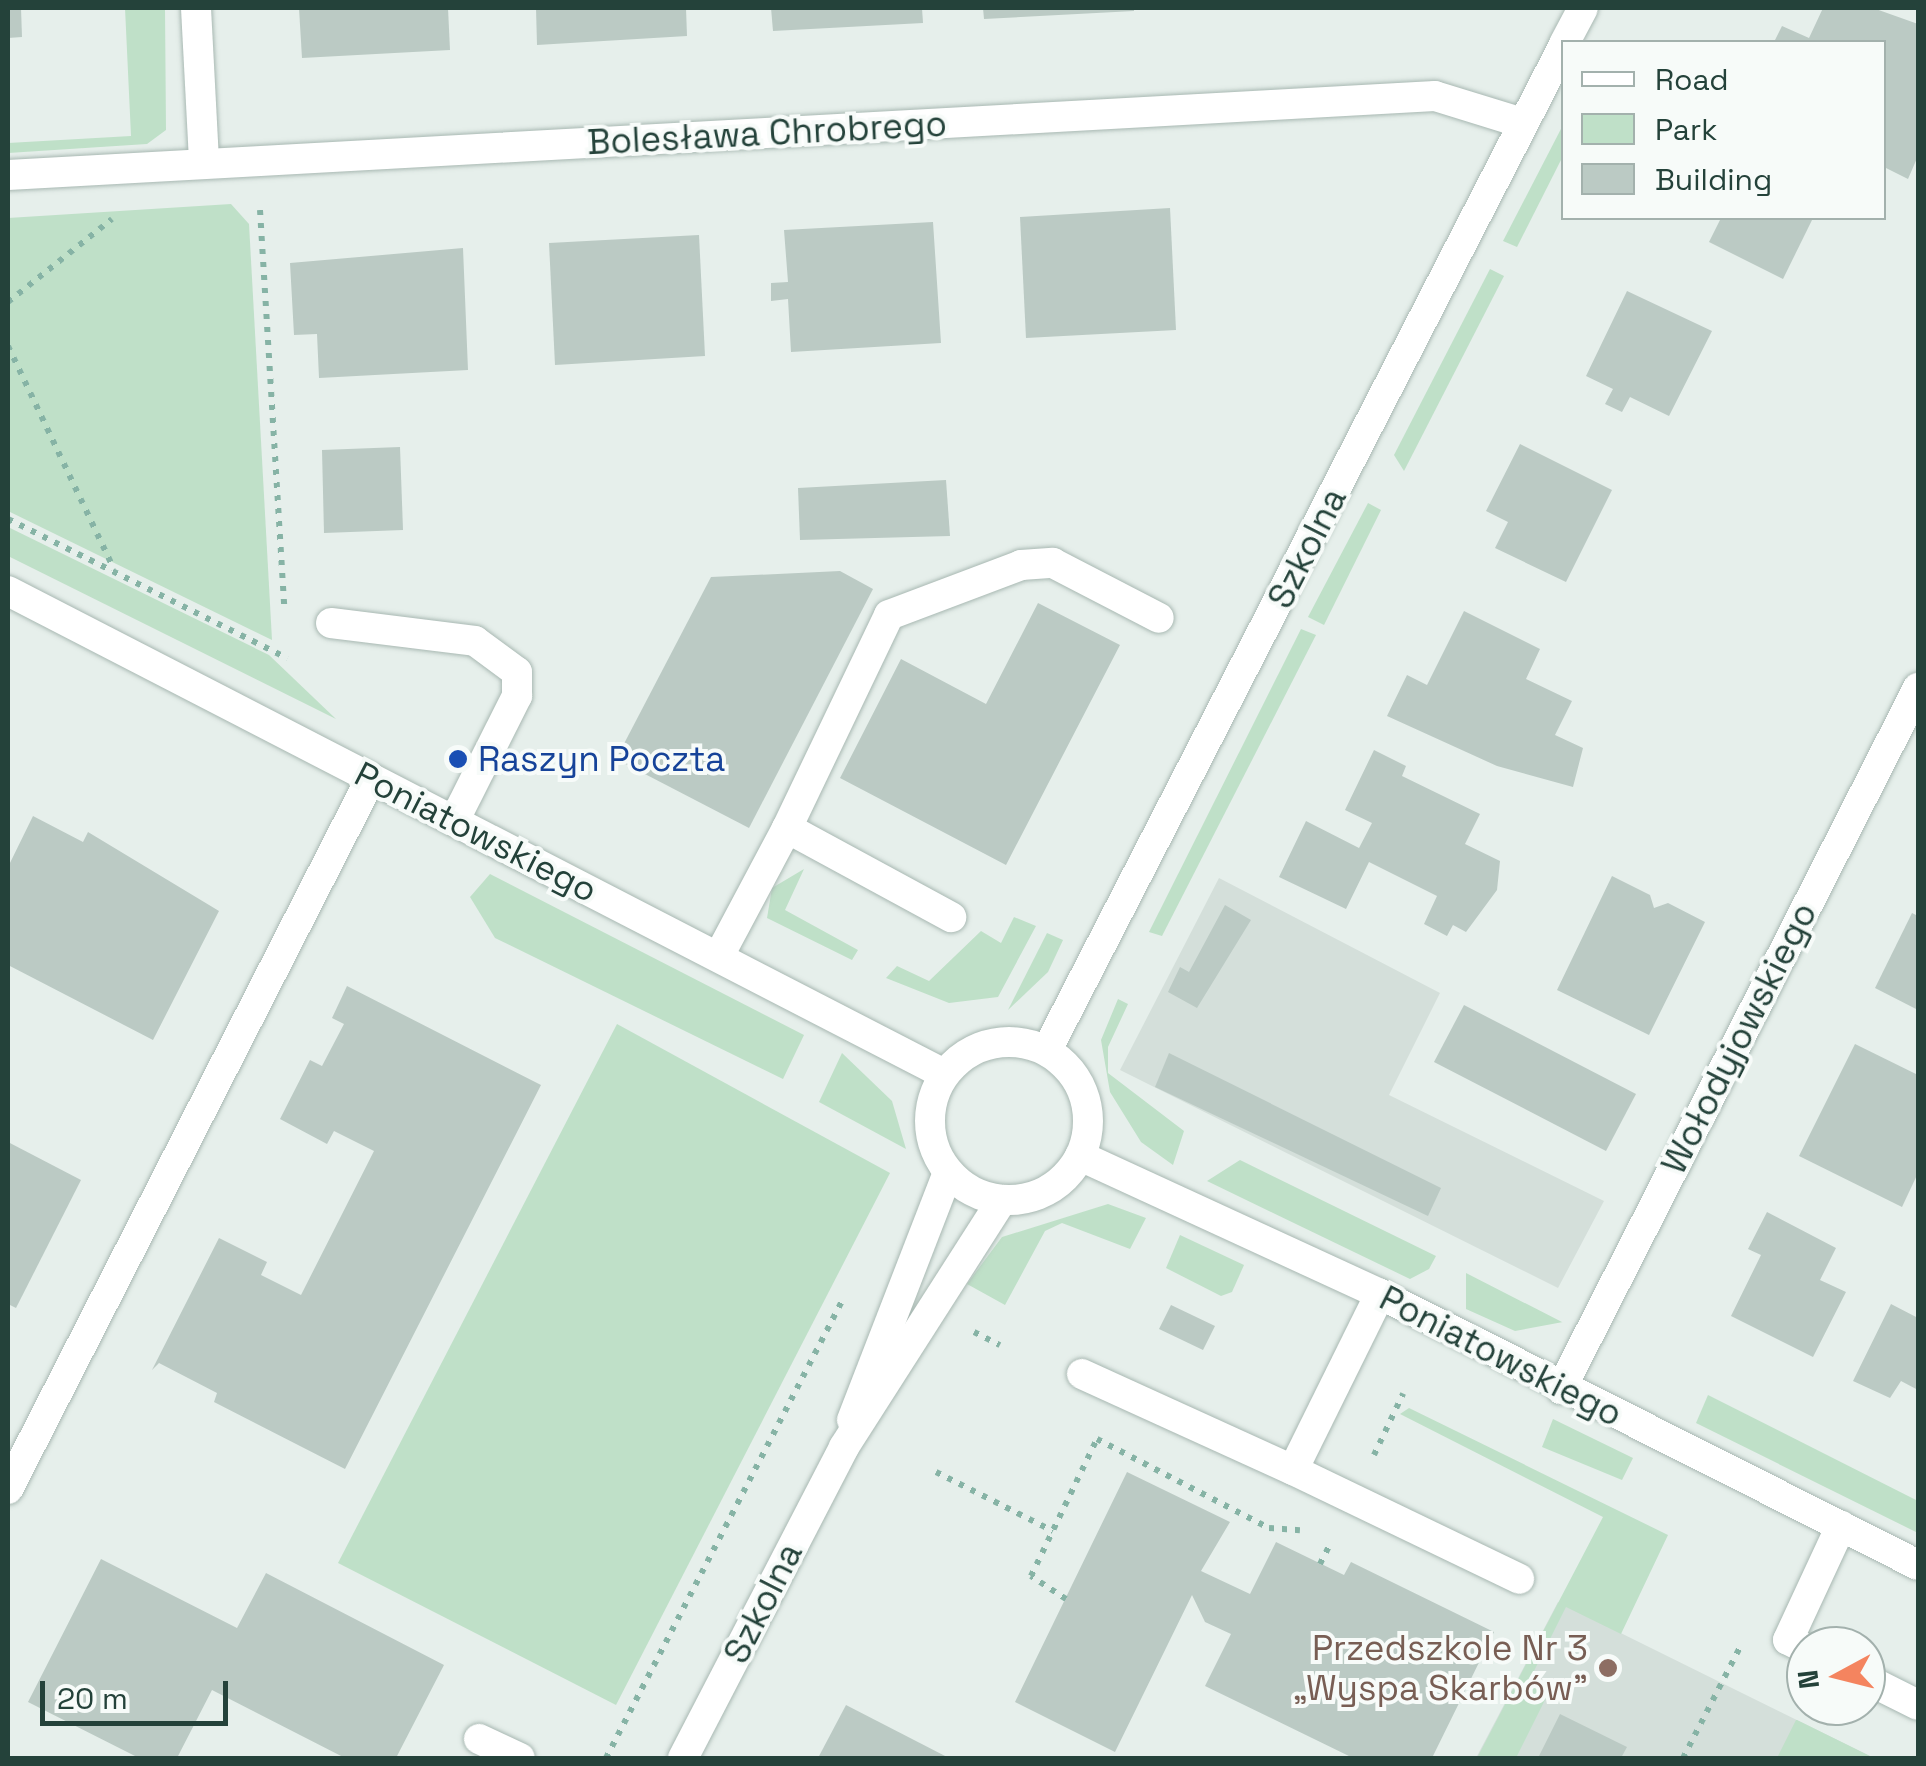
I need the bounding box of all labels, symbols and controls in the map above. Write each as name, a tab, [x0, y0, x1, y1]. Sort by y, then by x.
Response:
legend	[1561, 40, 1886, 220]
text: Road	[1655, 60, 1729, 99]
street label: Bolesława Chrobrego	[586, 103, 948, 163]
text: Park	[1655, 110, 1717, 149]
text: Building	[1655, 160, 1772, 199]
street label: Szkolna	[1259, 481, 1355, 615]
place label: Raszyn Poczta	[478, 738, 725, 780]
marker: Raszyn Poczta	[447, 748, 469, 770]
street label: Poniatowskiego	[348, 753, 604, 911]
street label: Wołodyjowskiego	[1652, 895, 1826, 1181]
street label: Poniatowskiego	[1373, 1277, 1629, 1435]
street label: Szkolna	[715, 1536, 811, 1670]
north arrow	[1786, 1626, 1886, 1726]
place label: Przedszkole Nr 3 „Wyspa Skarbów”	[1293, 1627, 1588, 1709]
marker: Przedszkole Nr 3 „Wyspa Skarbów”	[1597, 1657, 1619, 1679]
scale bar	[45, 1661, 232, 1723]
text: N	[1789, 1668, 1827, 1691]
text: 20 m	[57, 1679, 128, 1718]

